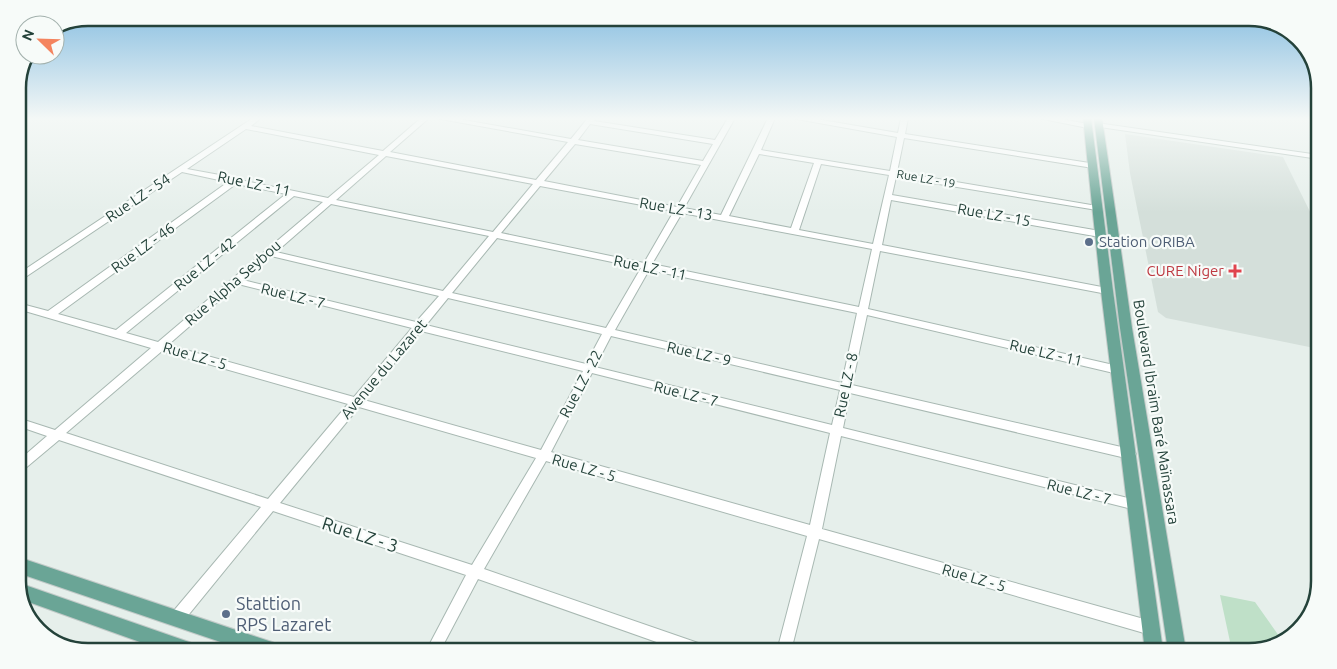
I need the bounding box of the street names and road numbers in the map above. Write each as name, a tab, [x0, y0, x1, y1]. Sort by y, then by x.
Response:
street label: Rue LZ - 11	[216, 167, 292, 200]
street label: Rue LZ - 19	[896, 167, 956, 190]
street label: Rue LZ - 54	[102, 170, 173, 225]
street label: Rue LZ - 13	[638, 194, 714, 223]
street label: Rue LZ - 15	[956, 200, 1032, 229]
street label: Rue LZ - 46	[108, 219, 178, 276]
street label: Rue LZ - 42	[171, 234, 239, 294]
street label: Rue Alpha Seybou	[181, 236, 284, 329]
street label: Rue LZ - 11	[612, 251, 688, 284]
street label: Rue LZ - 7	[259, 279, 327, 312]
street label: Boulevard Ibraim Baré Maïnassara	[1130, 298, 1183, 526]
street label: Avenue du Lazaret	[337, 315, 430, 422]
street label: Rue LZ - 11	[1008, 336, 1084, 369]
street label: Rue LZ - 5	[161, 338, 229, 373]
street label: Rue LZ - 9	[665, 338, 733, 369]
street label: Rue LZ - 22	[556, 347, 605, 420]
street label: Rue LZ - 8	[830, 351, 861, 419]
street label: Rue LZ - 7	[652, 377, 720, 410]
street label: Rue LZ - 5	[550, 450, 618, 485]
street label: Rue LZ - 7	[1045, 475, 1113, 508]
street label: Rue LZ - 3	[320, 512, 401, 556]
street label: Rue LZ - 5	[940, 560, 1008, 595]

